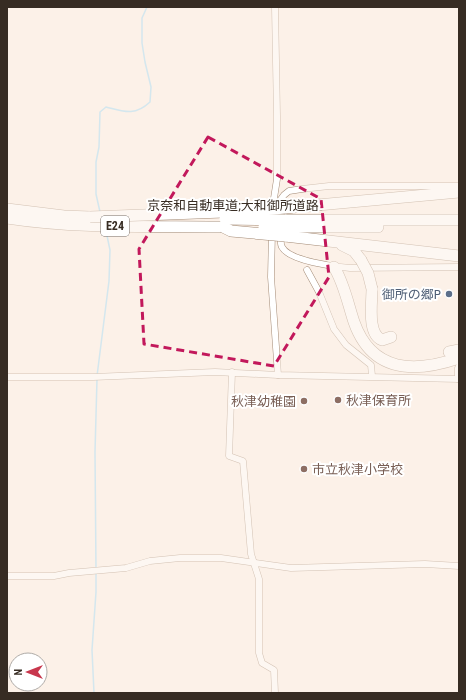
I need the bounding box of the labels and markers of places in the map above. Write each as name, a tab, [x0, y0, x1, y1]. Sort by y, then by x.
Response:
place label: 御所の郷P	[382, 287, 441, 302]
marker: 御所の郷P	[444, 289, 454, 299]
place label: 秋津保育所	[346, 393, 411, 408]
place label: 秋津幼稚園	[231, 394, 296, 409]
marker: 秋津保育所	[333, 395, 343, 405]
marker: 秋津幼稚園	[299, 396, 309, 406]
place label: 市立秋津小学校	[312, 462, 403, 477]
marker: 市立秋津小学校	[299, 464, 309, 474]

